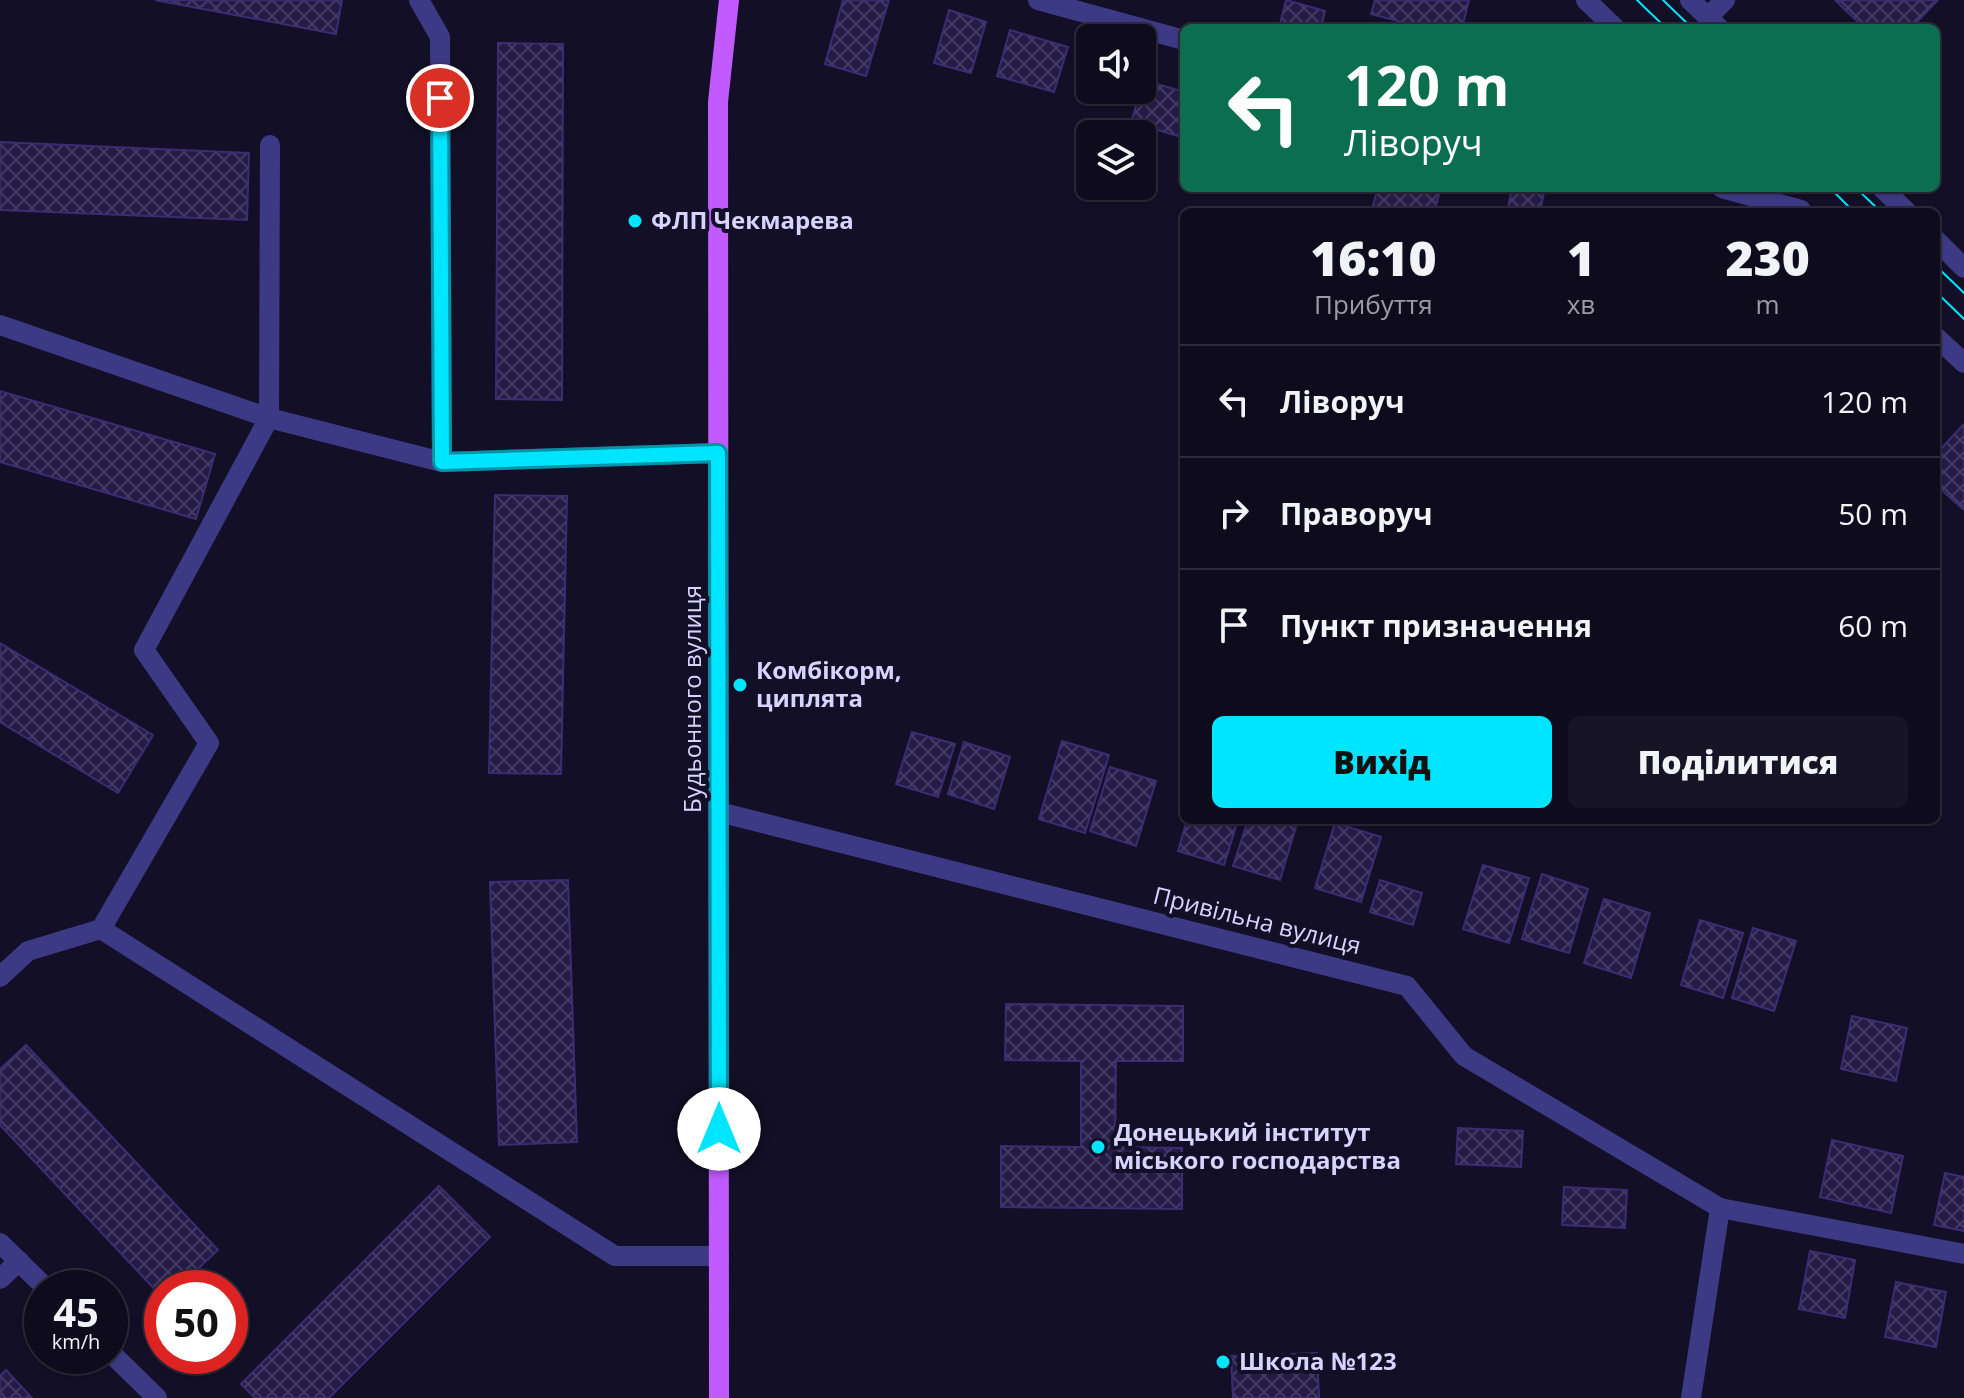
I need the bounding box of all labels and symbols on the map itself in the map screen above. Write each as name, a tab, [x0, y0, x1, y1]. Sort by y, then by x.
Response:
pin	[406, 64, 474, 132]
place label: ФЛП Чекмарева	[651, 203, 854, 236]
marker: ФЛП Чекмарева	[626, 212, 644, 230]
street label: Будьонного вулиця	[675, 585, 708, 813]
place label: Комбікорм, циплята	[756, 653, 902, 714]
marker: Комбікорм, циплята	[731, 676, 749, 694]
street label: Привільна вулиця	[1150, 878, 1365, 961]
position arrow	[677, 1087, 761, 1171]
place label: Донецький інститут міського господарства	[1114, 1115, 1401, 1176]
marker: Донецький інститут міського господарства	[1089, 1138, 1107, 1156]
speed limit sign: 50	[144, 1270, 248, 1374]
place label: Школа №123	[1239, 1344, 1397, 1377]
marker: Школа №123	[1214, 1353, 1232, 1371]

